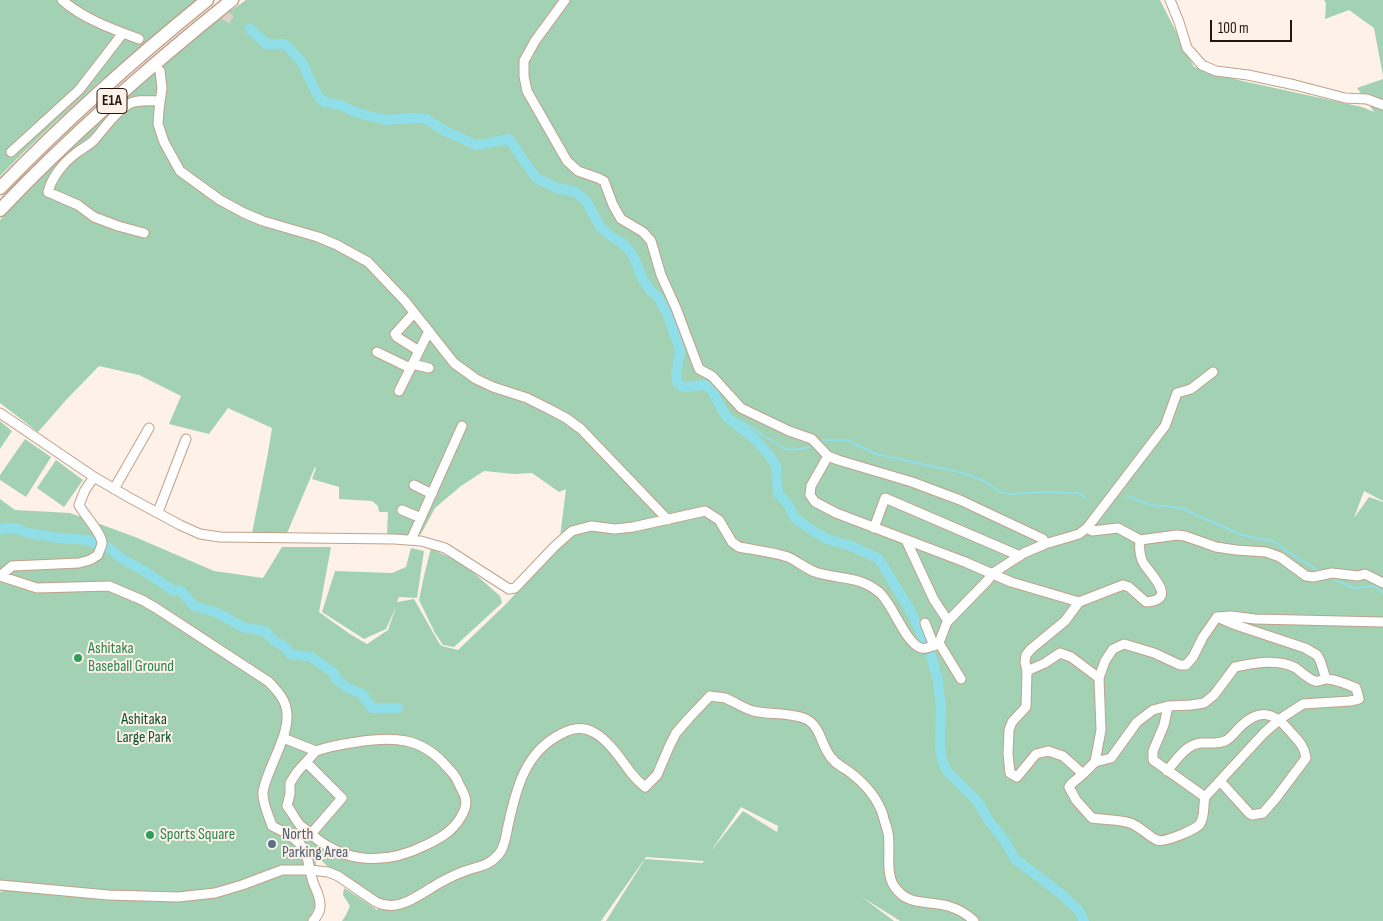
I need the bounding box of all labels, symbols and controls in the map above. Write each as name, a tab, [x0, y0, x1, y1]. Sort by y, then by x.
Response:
scale bar	[1213, 10, 1296, 42]
text: 100 m	[1218, 19, 1249, 38]
road number: E1A	[97, 88, 127, 114]
place label: Ashitaka Baseball Ground	[88, 639, 174, 677]
marker: Ashitaka Baseball Ground	[72, 652, 84, 664]
park label: Ashitaka Large Park	[117, 710, 171, 748]
place label: Sports Square	[160, 825, 235, 845]
place label: North Parking Area	[282, 825, 348, 863]
marker: Sports Square	[144, 829, 156, 841]
marker: North Parking Area	[266, 838, 278, 850]

